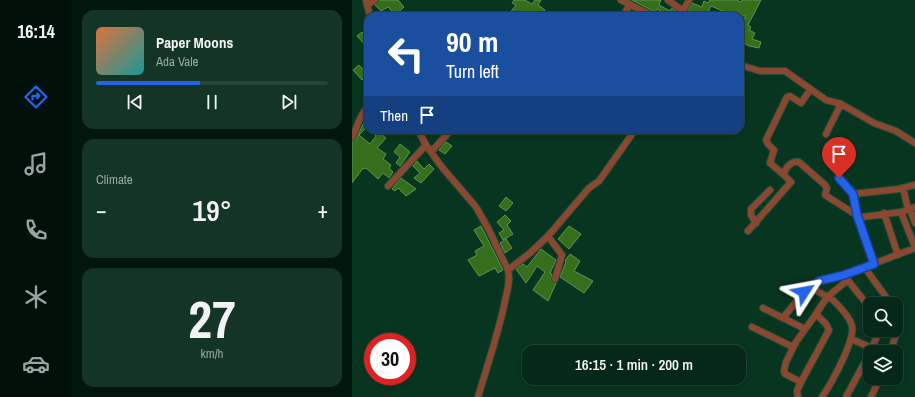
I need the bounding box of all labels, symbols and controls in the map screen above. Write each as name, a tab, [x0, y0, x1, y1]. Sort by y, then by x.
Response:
text: 16:14	[17, 19, 55, 44]
text: 90 m	[446, 23, 498, 61]
icon: left	[380, 28, 432, 80]
text: Paper Moons	[156, 32, 233, 53]
text: Ada Vale	[156, 53, 198, 70]
text: Turn left	[446, 59, 499, 84]
icon: directions	[22, 83, 50, 111]
icon: previous	[124, 91, 146, 113]
icon: pause	[201, 91, 223, 113]
icon: next	[278, 91, 300, 113]
icon: arrive	[416, 104, 438, 126]
text: Then	[380, 105, 408, 126]
pin	[822, 137, 856, 178]
icon: arrive	[828, 143, 850, 165]
icon: music	[22, 150, 50, 178]
text: Climate	[96, 171, 133, 188]
text: 19°	[192, 190, 232, 230]
text: −	[96, 195, 107, 225]
text: +	[317, 195, 328, 225]
icon: phone	[22, 216, 50, 244]
position arrow	[783, 271, 825, 313]
icon: climate	[22, 283, 50, 311]
text: 27	[188, 284, 236, 354]
map controls	[863, 297, 903, 385]
button: search	[863, 297, 903, 337]
speed limit sign: 30	[364, 333, 416, 385]
text: km/h	[200, 345, 224, 362]
button: layers	[863, 345, 903, 385]
icon: car	[22, 350, 50, 378]
text: 16:15 · 1 min · 200 m	[575, 354, 693, 375]

